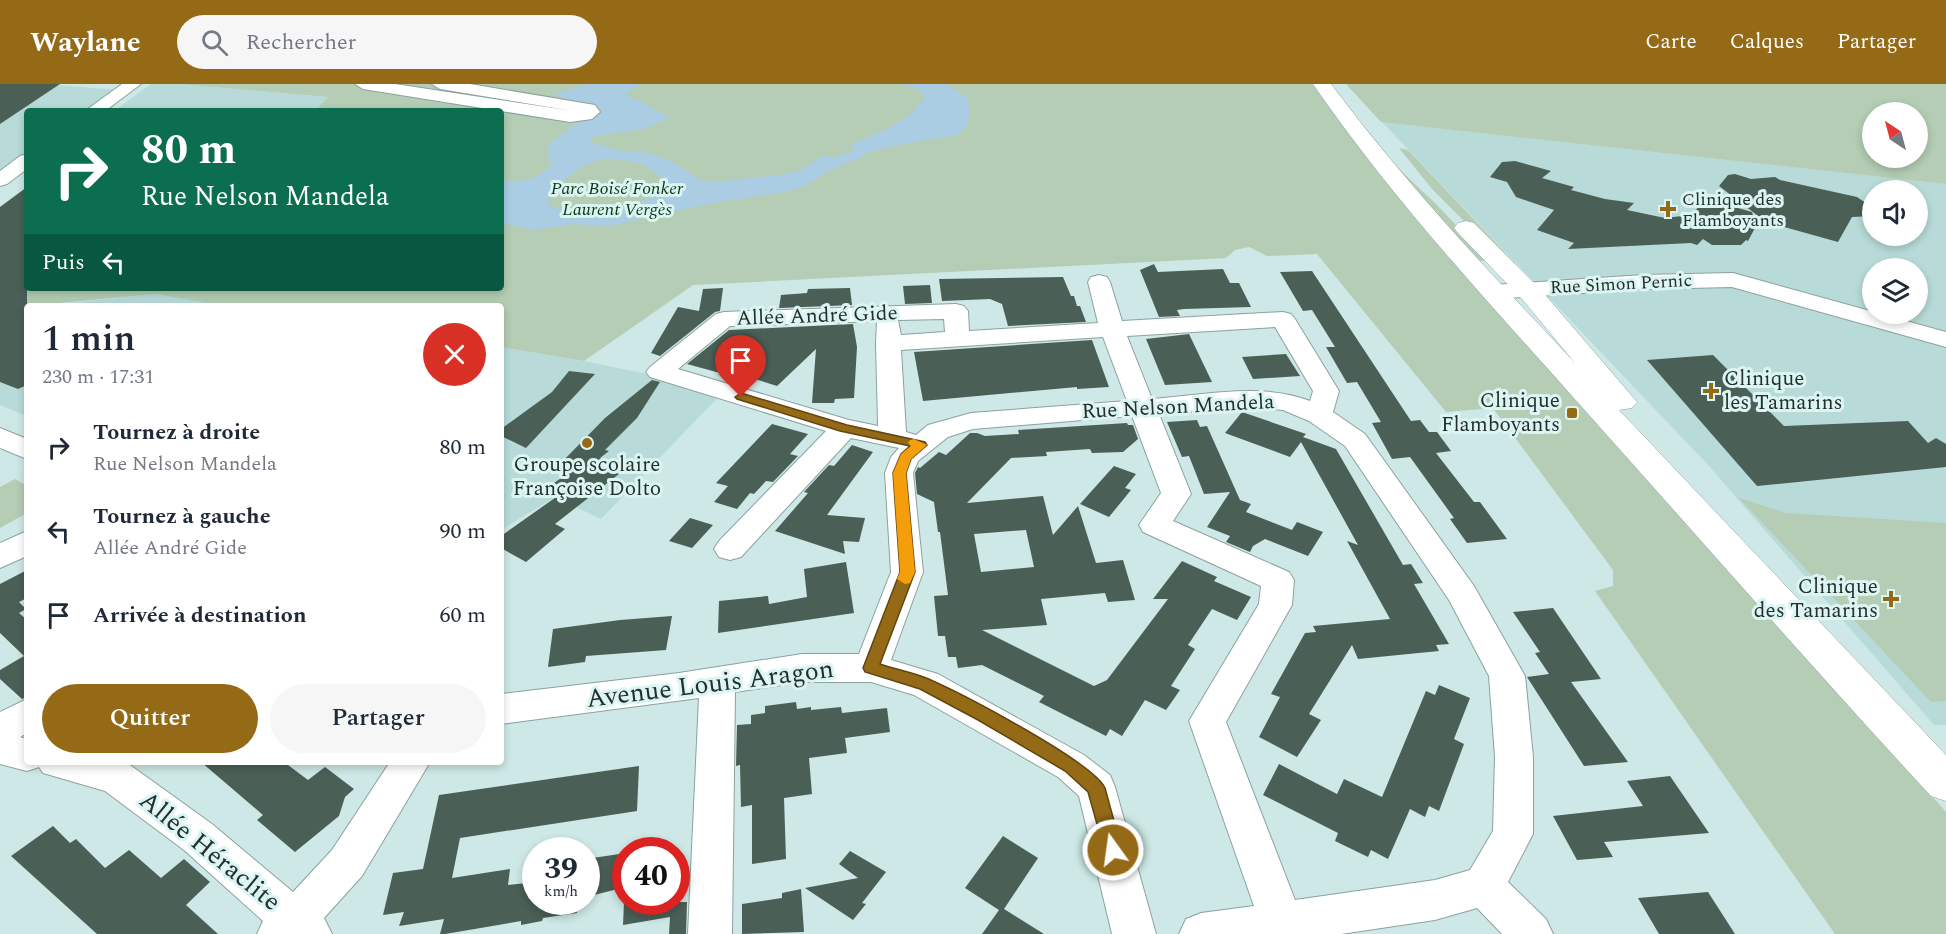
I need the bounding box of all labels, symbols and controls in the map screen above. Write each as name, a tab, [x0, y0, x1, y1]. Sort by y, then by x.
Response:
search box	[177, 15, 597, 69]
text: Waylane	[30, 21, 141, 64]
icon: search	[198, 26, 231, 59]
text: Rechercher	[246, 26, 356, 59]
text: Carte	[1645, 26, 1697, 58]
text: Calques	[1730, 26, 1804, 58]
text: Partager	[1837, 26, 1916, 58]
north arrow	[1862, 102, 1928, 168]
map controls	[1862, 102, 1928, 324]
text: 80 m	[141, 119, 236, 182]
icon: right	[42, 132, 120, 210]
park label: Parc Boisé Fonker Laurent Vergès	[551, 175, 684, 223]
text: Rue Nelson Mandela	[141, 176, 389, 218]
button: sound	[1862, 180, 1928, 246]
place label: Clinique des Flamboyants	[1682, 186, 1784, 234]
marker: Clinique des Flamboyants	[1659, 200, 1677, 218]
text: Puis	[42, 246, 85, 279]
icon: left	[97, 246, 130, 279]
button: layers	[1862, 258, 1928, 324]
street label: Rue Simon Pernic	[1549, 267, 1693, 301]
street label: Allée André Gide	[736, 297, 898, 335]
text: 1 min	[42, 312, 135, 367]
button: close	[423, 323, 486, 386]
pin	[715, 335, 766, 397]
icon: arrive	[724, 344, 757, 377]
text: 230 m · 17:31	[42, 362, 154, 392]
place label: Clinique les Tamarins	[1724, 363, 1843, 419]
marker: Clinique les Tamarins	[1702, 382, 1720, 400]
place label: Clinique Flamboyants	[1441, 385, 1560, 441]
street label: Rue Nelson Mandela	[1081, 386, 1276, 428]
marker: Clinique Flamboyants	[1565, 406, 1579, 420]
text: Tournez à droite	[93, 416, 260, 449]
icon: right	[42, 431, 75, 464]
text: 80 m	[440, 431, 486, 464]
marker: Groupe scolaire Françoise Dolto	[580, 436, 594, 450]
text: Rue Nelson Mandela	[93, 449, 277, 479]
place label: Groupe scolaire Françoise Dolto	[513, 449, 661, 505]
text: Tournez à gauche	[93, 500, 271, 533]
icon: left	[42, 515, 75, 548]
text: 90 m	[440, 515, 486, 548]
text: Allée André Gide	[93, 533, 247, 563]
place label: Clinique des Tamarins	[1754, 571, 1878, 627]
marker: Clinique des Tamarins	[1882, 590, 1900, 608]
icon: arrive	[42, 599, 75, 632]
text: Arrivée à destination	[93, 599, 307, 632]
text: 60 m	[440, 599, 486, 632]
street label: Avenue Louis Aragon	[584, 649, 836, 719]
button: Quitter	[42, 684, 258, 753]
button: Partager	[270, 684, 486, 753]
street label: Allée Héraclite	[130, 781, 290, 921]
position arrow	[1081, 818, 1145, 882]
speed limit sign: 40	[612, 837, 690, 915]
text: 39	[544, 846, 578, 892]
text: km/h	[544, 880, 578, 903]

